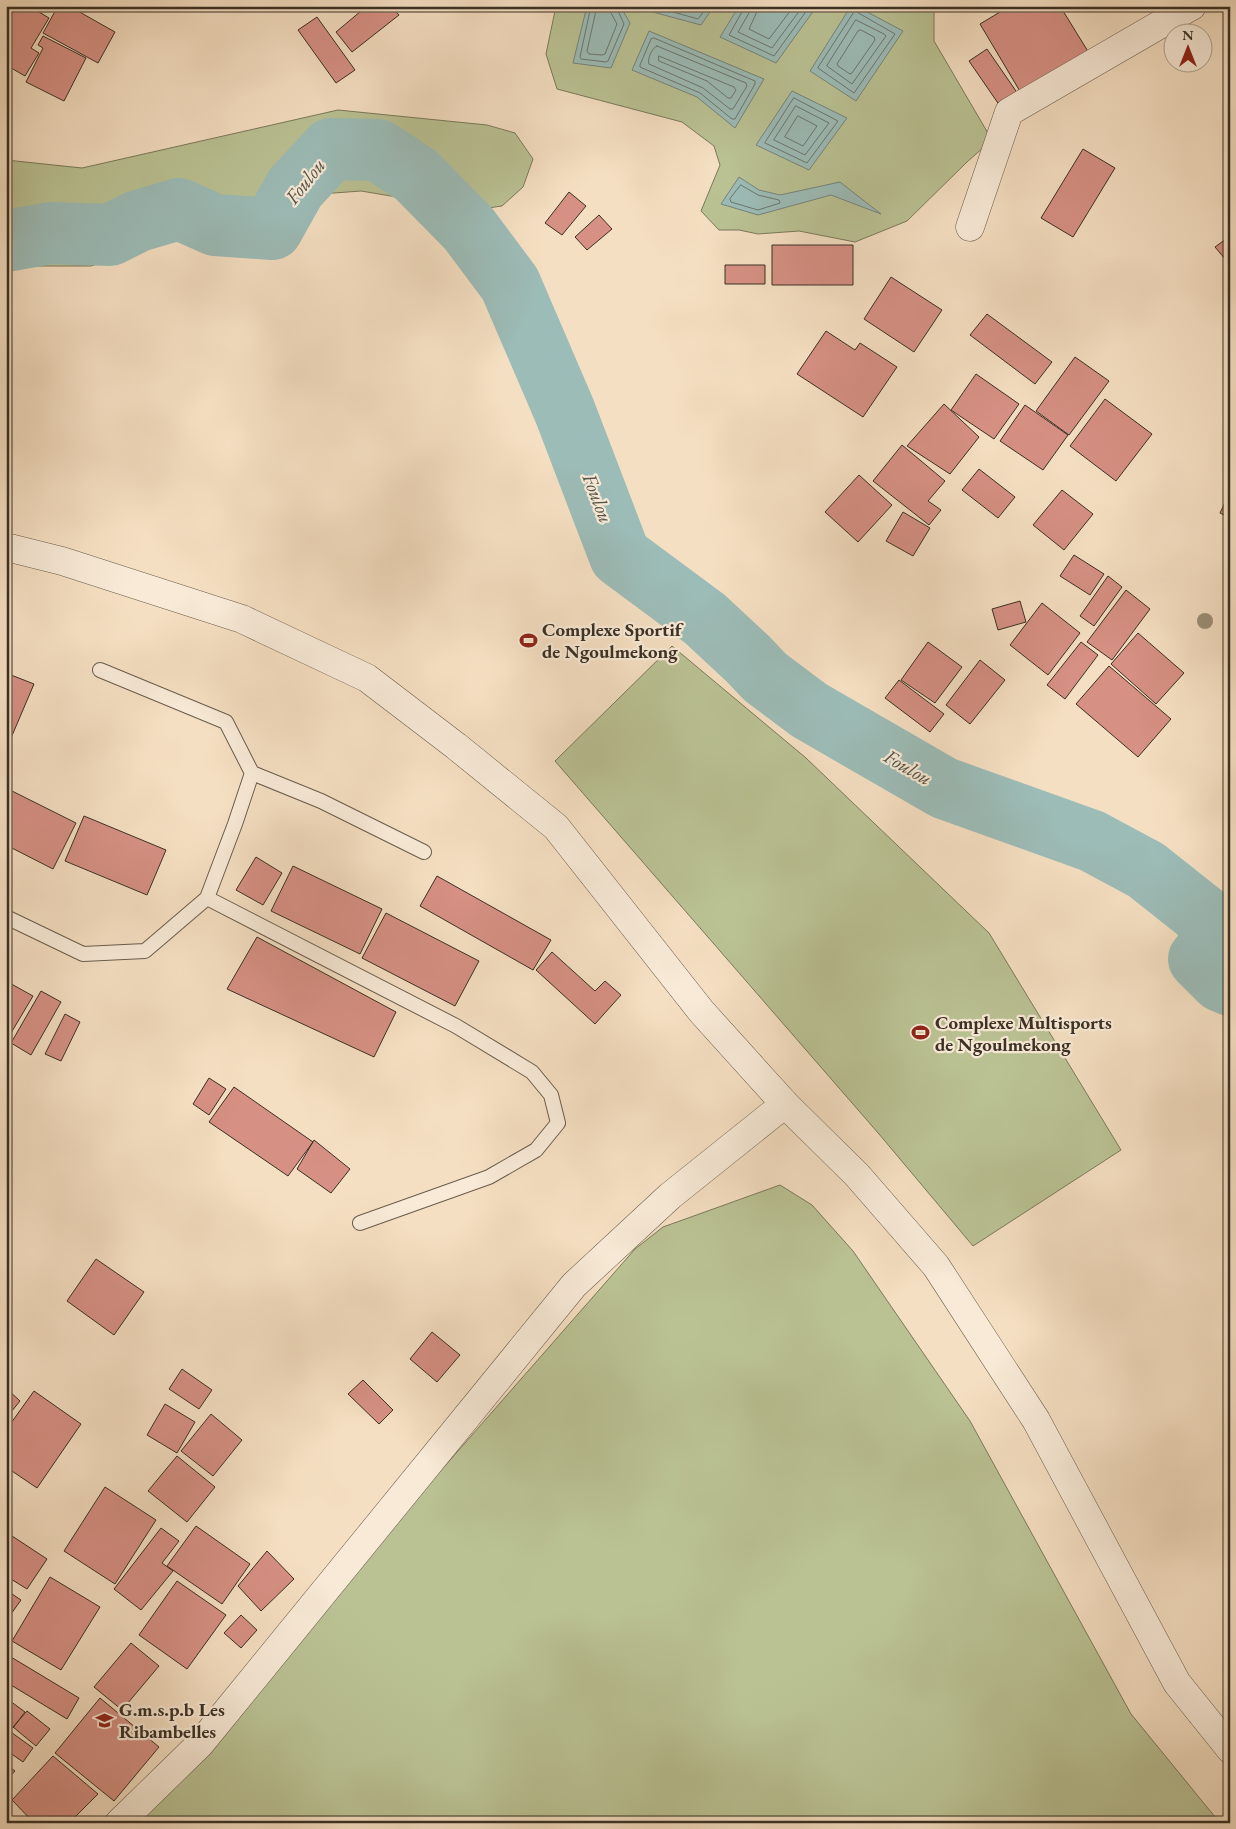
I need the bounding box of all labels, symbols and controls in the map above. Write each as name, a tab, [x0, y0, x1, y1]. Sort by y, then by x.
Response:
north arrow	[1164, 22, 1214, 72]
text: N	[1182, 26, 1194, 44]
water label: Foulou	[278, 153, 331, 210]
water label: Foulou	[576, 469, 619, 526]
place label: Complexe Sportif de Ngoulmekong	[542, 617, 684, 664]
sports icon: Complexe Sportif de Ngoulmekong	[518, 630, 538, 650]
water label: Foulou	[879, 742, 937, 791]
place label: Complexe Multisports de Ngoulmekong	[935, 1010, 1112, 1057]
sports icon: Complexe Multisports de Ngoulmekong	[911, 1023, 931, 1043]
place label: G.m.s.p.b Les Ribambelles	[119, 1697, 225, 1744]
school or university icon: G.m.s.p.b Les Ribambelles	[95, 1710, 115, 1730]

